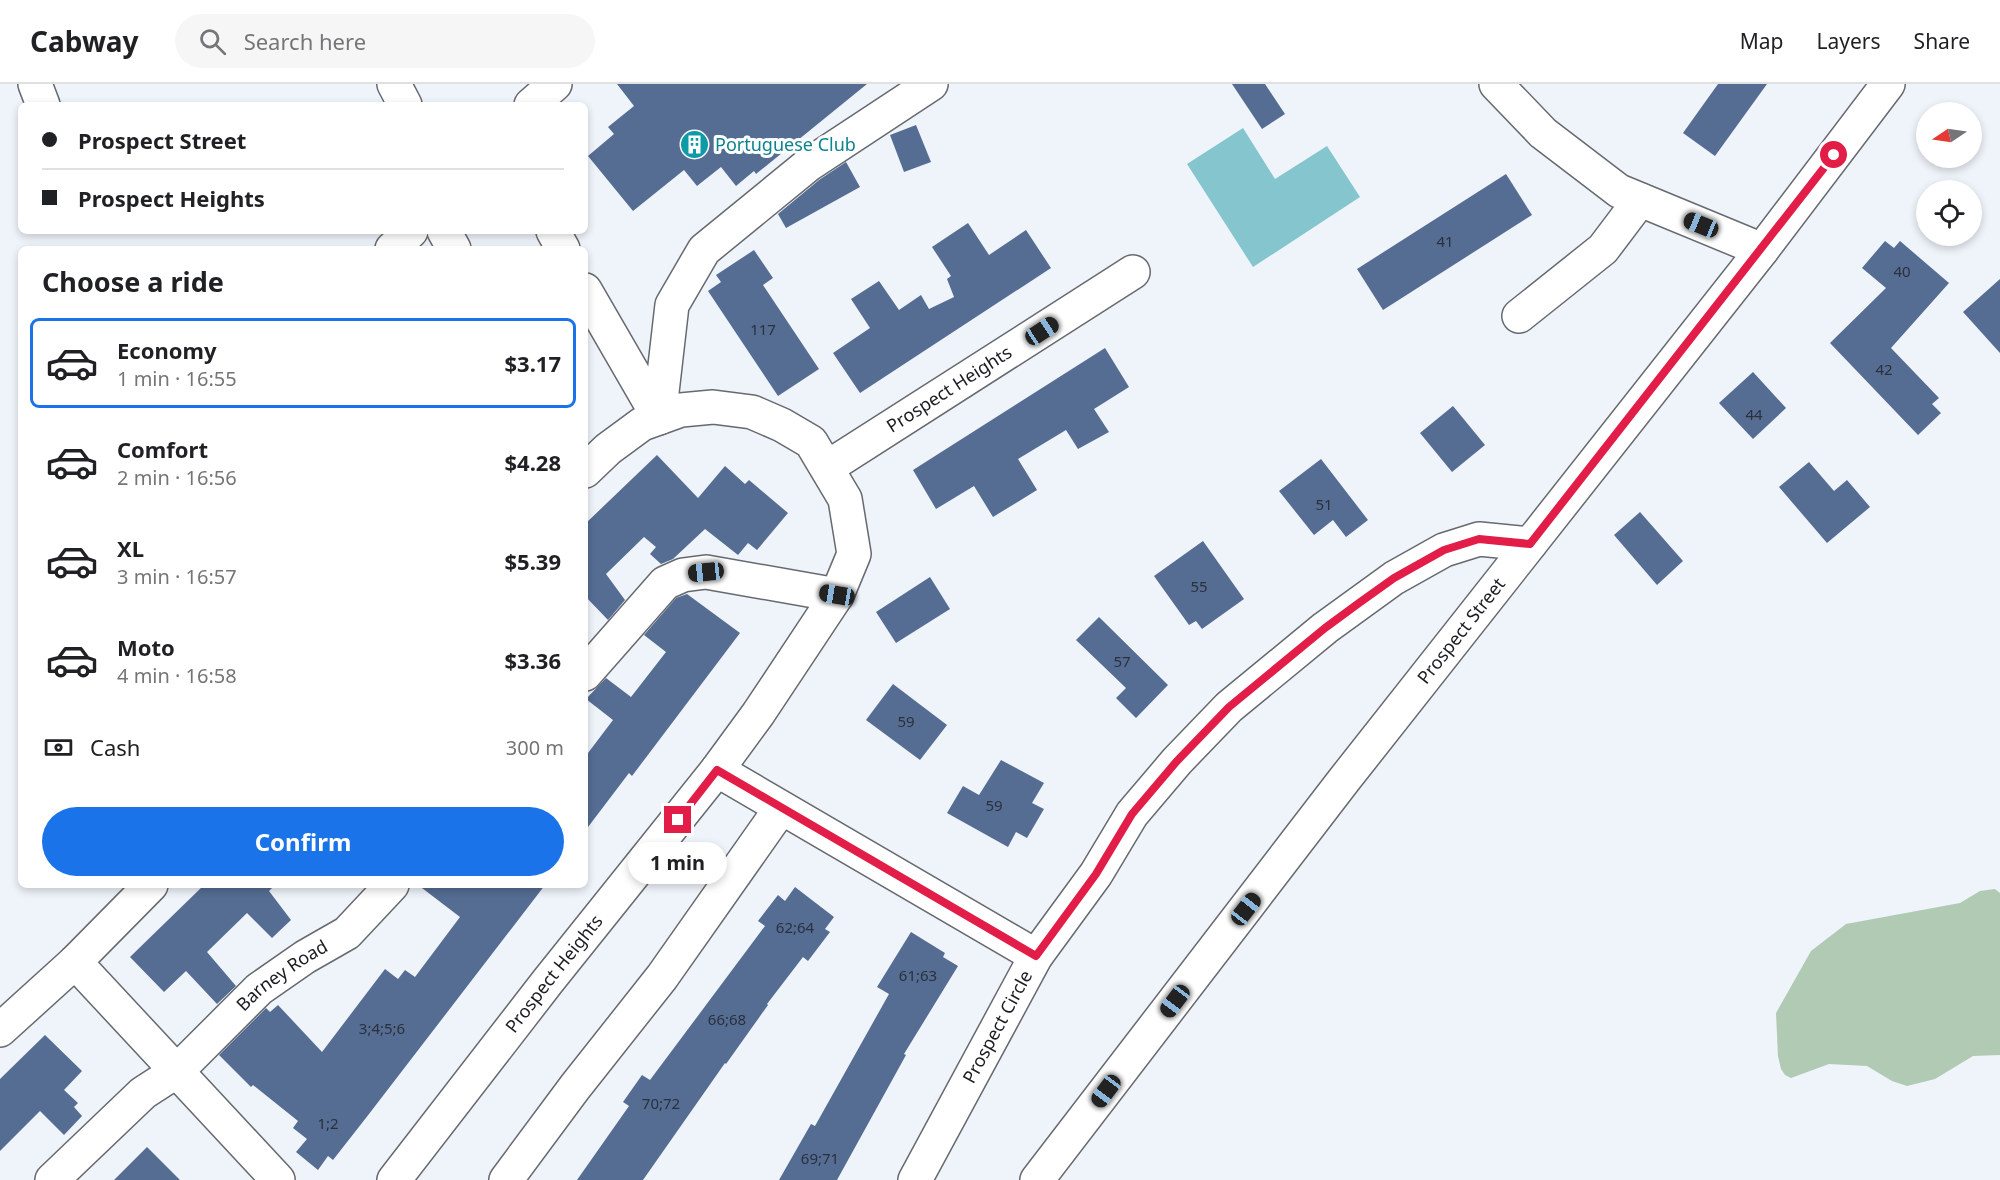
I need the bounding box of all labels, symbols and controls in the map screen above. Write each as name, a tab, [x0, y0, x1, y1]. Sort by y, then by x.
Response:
search box	[175, 14, 595, 68]
text: Cabway	[30, 22, 139, 60]
icon: search	[196, 25, 229, 58]
text: Search here	[244, 26, 366, 56]
text: Map	[1740, 27, 1784, 55]
text: Layers	[1817, 27, 1881, 55]
text: Share	[1914, 27, 1970, 55]
north arrow	[1916, 102, 1982, 168]
map controls	[1916, 102, 1982, 246]
text: Prospect Street	[78, 125, 246, 155]
building icon: Portuguese Club	[678, 129, 710, 161]
place label: Portuguese Club	[715, 132, 856, 156]
route start	[1820, 141, 1847, 168]
button: locate	[1916, 180, 1982, 246]
text: Prospect Heights	[78, 183, 265, 213]
car	[1681, 210, 1721, 240]
house number: 41	[1436, 231, 1454, 251]
house number: 40	[1893, 261, 1911, 281]
text: Choose a ride	[42, 263, 224, 300]
car	[1022, 314, 1062, 348]
house number: 117	[750, 319, 776, 339]
text: Economy	[117, 335, 216, 365]
icon: car	[45, 336, 99, 390]
street label: Prospect Heights	[882, 340, 1016, 437]
text: $3.17	[504, 348, 561, 378]
house number: 42	[1875, 359, 1893, 379]
text: 1 min · 16:55	[117, 365, 237, 392]
house number: 44	[1745, 404, 1763, 424]
text: Comfort	[117, 434, 208, 464]
icon: car	[45, 435, 99, 489]
text: $4.28	[504, 447, 561, 477]
text: 2 min · 16:56	[117, 464, 237, 491]
house number: 51	[1315, 494, 1333, 514]
text: XL	[117, 533, 144, 563]
icon: car	[45, 534, 99, 588]
text: $5.39	[504, 546, 561, 576]
car	[687, 561, 725, 583]
text: 3 min · 16:57	[117, 563, 237, 590]
street label: Prospect Street	[1411, 572, 1510, 688]
house number: 55	[1190, 576, 1208, 596]
car	[818, 583, 856, 607]
text: Moto	[117, 632, 175, 662]
icon: car	[45, 633, 99, 687]
text: $3.36	[504, 645, 561, 675]
house number: 57	[1113, 651, 1131, 671]
text: 4 min · 16:58	[117, 662, 237, 689]
house number: 59	[897, 711, 915, 731]
icon: cash	[42, 731, 75, 764]
text: Cash	[90, 732, 140, 762]
text: 300 m	[506, 734, 564, 761]
house number: 59	[985, 795, 1003, 815]
route end	[664, 806, 691, 833]
button: Confirm	[42, 807, 564, 876]
callout: 1 min	[628, 841, 728, 883]
text: 1 min	[650, 849, 705, 876]
car	[1228, 889, 1264, 929]
street label: Prospect Heights	[499, 909, 607, 1037]
house number: 62;64	[776, 917, 815, 937]
street label: Barney Road	[231, 934, 332, 1016]
house number: 61;63	[899, 965, 937, 985]
street label: Prospect Circle	[957, 966, 1037, 1087]
car	[1157, 981, 1193, 1021]
house number: 66;68	[708, 1009, 746, 1029]
house number: 3;4;5;6	[359, 1018, 405, 1038]
car	[1088, 1071, 1124, 1111]
house number: 70;72	[642, 1093, 680, 1113]
house number: 1;2	[317, 1113, 339, 1133]
house number: 69;71	[801, 1148, 839, 1168]

